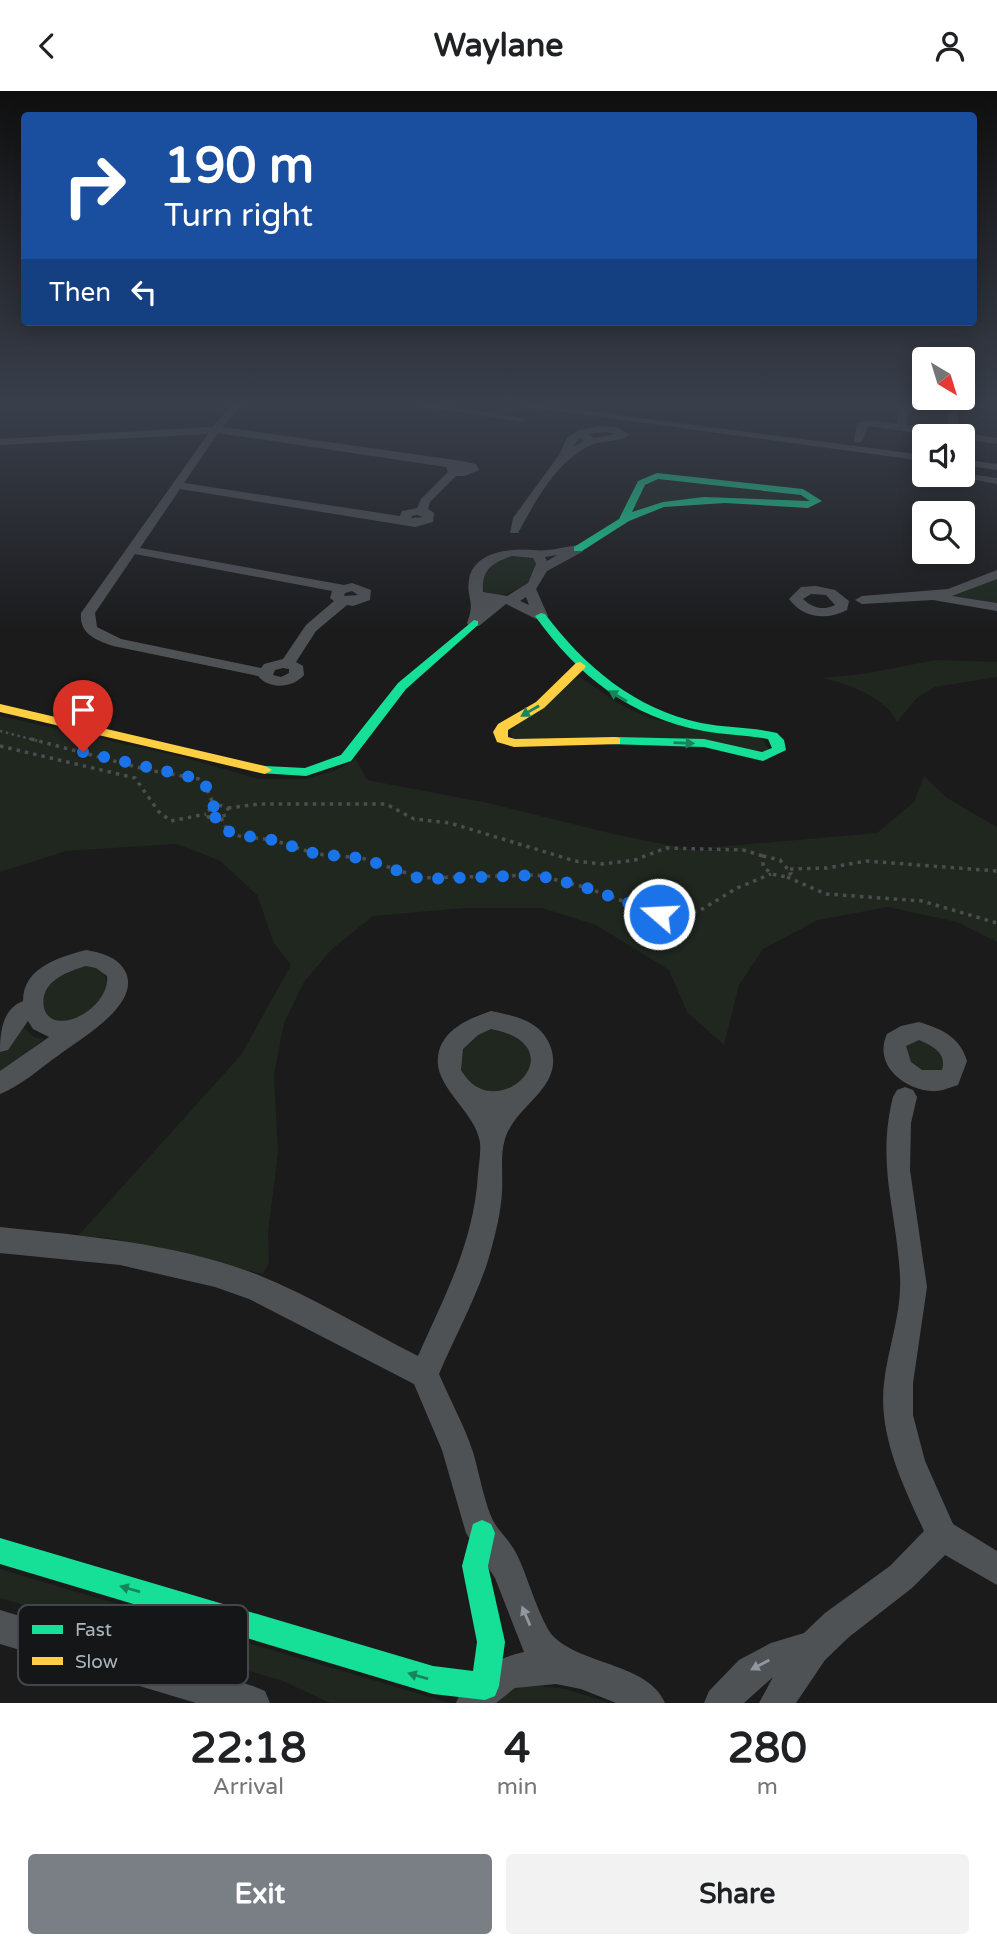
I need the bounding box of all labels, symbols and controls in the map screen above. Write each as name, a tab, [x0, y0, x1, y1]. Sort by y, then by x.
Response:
icon: back	[28, 27, 66, 65]
text: Waylane	[434, 27, 563, 65]
icon: person	[931, 27, 969, 65]
text: 190 m	[164, 137, 314, 196]
icon: right	[49, 140, 140, 231]
text: Turn right	[164, 197, 313, 235]
icon: left	[125, 273, 163, 311]
text: Then	[49, 277, 111, 308]
north arrow	[912, 347, 975, 409]
map controls	[912, 347, 975, 564]
button: sound	[912, 424, 975, 487]
button: search	[912, 501, 975, 564]
pin	[53, 680, 113, 752]
one-way arrow	[608, 690, 627, 703]
icon: arrive	[64, 691, 102, 729]
one-way arrow	[520, 705, 539, 717]
one-way arrow	[673, 737, 695, 748]
position arrow	[622, 877, 696, 951]
one-way arrow	[119, 1583, 140, 1593]
legend	[18, 1605, 248, 1685]
one-way arrow	[520, 1605, 531, 1626]
text: Fast	[75, 1619, 112, 1641]
text: Slow	[75, 1651, 118, 1673]
one-way arrow	[750, 1659, 770, 1670]
one-way arrow	[406, 1670, 428, 1681]
text: 22:18	[190, 1723, 307, 1774]
text: 4	[504, 1723, 530, 1774]
text: 280	[728, 1723, 807, 1774]
text: Arrival	[213, 1773, 284, 1801]
text: min	[497, 1773, 538, 1801]
text: m	[757, 1773, 778, 1801]
button: Exit	[28, 1854, 492, 1934]
button: Share	[506, 1854, 969, 1934]

